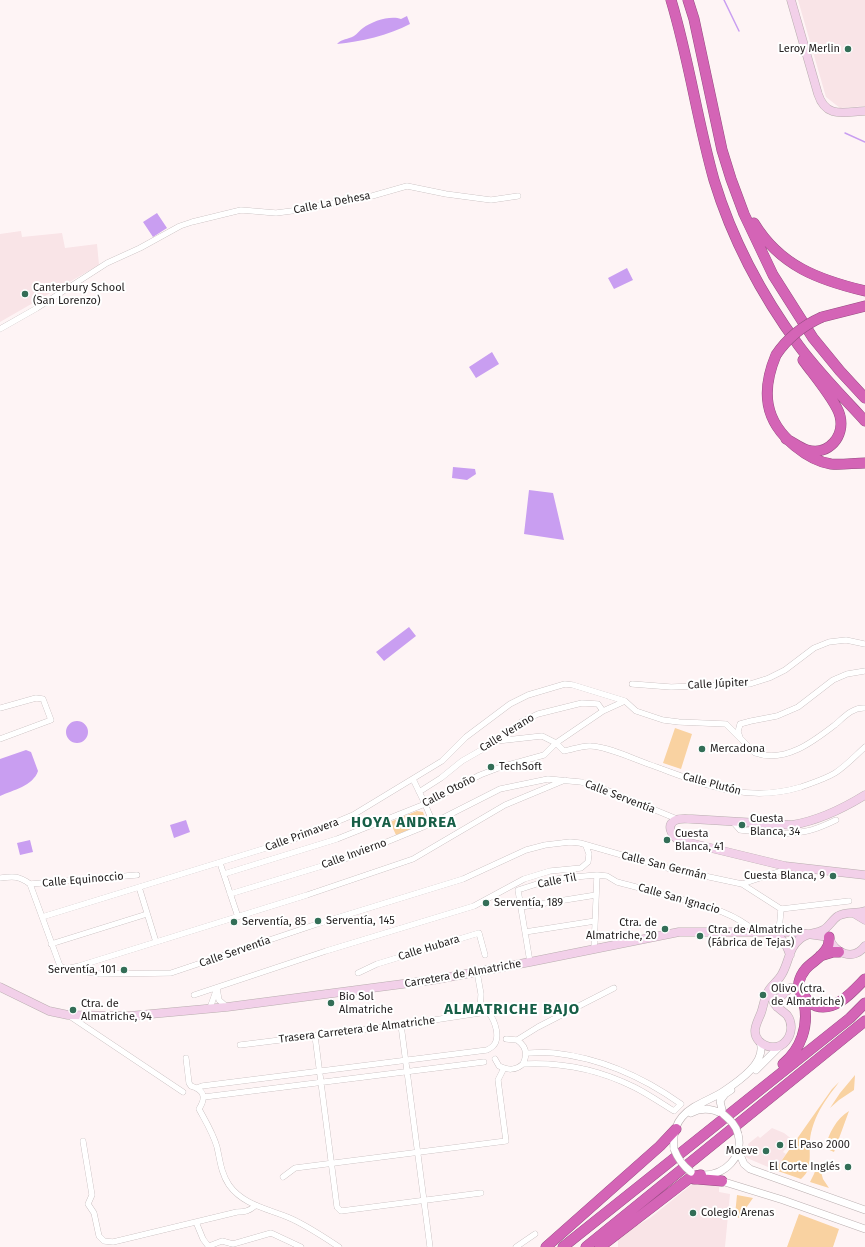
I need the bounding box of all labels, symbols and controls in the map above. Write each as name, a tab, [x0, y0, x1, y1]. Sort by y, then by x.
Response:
place label: Leroy Merlin	[779, 42, 840, 56]
marker: Leroy Merlin	[843, 44, 853, 54]
street label: Calle La Dehesa	[292, 189, 372, 217]
place label: Canterbury School (San Lorenzo)	[33, 281, 125, 307]
marker: Canterbury School (San Lorenzo)	[20, 289, 30, 299]
street label: Calle Júpiter	[687, 676, 749, 692]
street label: Calle Verano	[477, 711, 537, 755]
place label: Mercadona	[710, 742, 765, 756]
marker: Mercadona	[697, 744, 707, 754]
place label: TechSoft	[499, 760, 542, 774]
marker: TechSoft	[486, 762, 496, 772]
street label: Calle Plutón	[681, 770, 743, 798]
street label: Calle Otoño	[420, 772, 478, 810]
street label: Calle Serventía	[583, 778, 657, 816]
place label: Cuesta Blanca, 34	[750, 812, 800, 838]
district label: HOYA ANDREA	[351, 814, 457, 832]
street label: Calle Primavera	[263, 816, 341, 854]
marker: Cuesta Blanca, 34	[737, 820, 747, 830]
place label: Cuesta Blanca, 41	[675, 827, 724, 853]
marker: Cuesta Blanca, 41	[662, 835, 672, 845]
street label: Calle Invierno	[320, 836, 388, 872]
street label: Calle San Germán	[620, 849, 708, 883]
place label: Cuesta Blanca, 9	[744, 869, 825, 883]
street label: Calle Equinoccio	[42, 870, 124, 890]
street label: Calle Til	[536, 871, 578, 891]
marker: Cuesta Blanca, 9	[828, 871, 838, 881]
street label: Calle San Ignacio	[636, 881, 722, 917]
place label: Serventía, 189	[494, 896, 563, 910]
marker: Serventía, 189	[481, 898, 491, 908]
place label: Serventía, 145	[326, 914, 395, 928]
place label: Serventía, 85	[242, 915, 306, 929]
marker: Serventía, 145	[313, 916, 323, 926]
place label: Ctra. de Almatriche, 20	[586, 916, 657, 942]
marker: Serventía, 85	[229, 917, 239, 927]
place label: Ctra. de Almatriche (Fábrica de Tejas)	[708, 923, 803, 949]
marker: Ctra. de Almatriche, 20	[660, 924, 670, 934]
marker: Ctra. de Almatriche (Fábrica de Tejas)	[695, 931, 705, 941]
street label: Calle Hubara	[397, 932, 461, 964]
street label: Calle Serventía	[198, 934, 272, 970]
street label: Carretera de Almatriche	[404, 957, 522, 991]
place label: Serventía, 101	[48, 963, 116, 977]
marker: Serventía, 101	[119, 965, 129, 975]
place label: Olivo (ctra. de Almatriche)	[771, 982, 844, 1008]
place label: Bio Sol Almatriche	[339, 990, 393, 1016]
marker: Olivo (ctra. de Almatriche)	[758, 990, 768, 1000]
place label: Ctra. de Almatriche, 94	[81, 997, 152, 1023]
marker: Bio Sol Almatriche	[326, 998, 336, 1008]
district label: ALMATRICHE BAJO	[444, 1001, 580, 1019]
marker: Ctra. de Almatriche, 94	[68, 1005, 78, 1015]
street label: Trasera Carretera de Almatriche	[278, 1014, 436, 1046]
place label: El Paso 2000	[788, 1138, 850, 1152]
marker: El Paso 2000	[775, 1140, 785, 1150]
place label: Moeve	[726, 1144, 758, 1158]
marker: Moeve	[761, 1146, 771, 1156]
place label: El Corte Inglés	[769, 1160, 840, 1174]
marker: El Corte Inglés	[843, 1162, 853, 1172]
place label: Colegio Arenas	[701, 1206, 774, 1220]
marker: Colegio Arenas	[688, 1208, 698, 1218]

